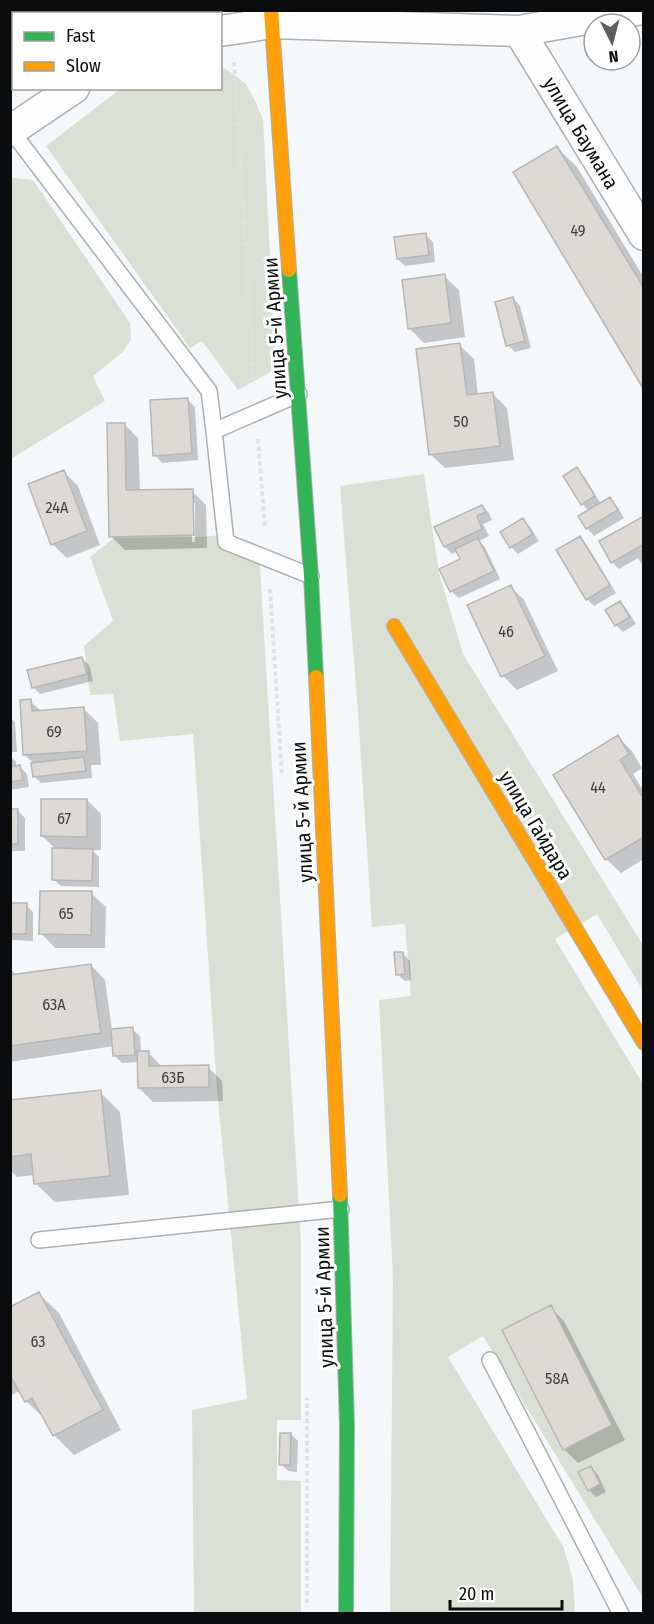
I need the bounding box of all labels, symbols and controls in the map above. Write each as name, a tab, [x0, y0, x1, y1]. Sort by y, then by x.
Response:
legend	[12, 12, 222, 90]
north arrow	[582, 12, 642, 72]
text: Fast	[66, 25, 95, 47]
text: N	[608, 46, 619, 66]
text: Slow	[66, 55, 101, 77]
street label: улица Баумана	[538, 73, 624, 193]
house number: 49	[570, 221, 586, 240]
street label: улица 5-й Армии	[258, 257, 292, 399]
house number: 50	[453, 412, 469, 431]
house number: 24А	[46, 498, 69, 517]
house number: 46	[498, 622, 514, 641]
house number: 69	[46, 722, 62, 741]
street label: улица 5-й Армии	[286, 741, 318, 883]
street label: улица Гайдара	[494, 766, 578, 884]
house number: 44	[590, 778, 606, 797]
house number: 67	[57, 809, 72, 828]
house number: 65	[58, 904, 74, 923]
house number: 63А	[42, 995, 66, 1014]
house number: 63Б	[161, 1068, 185, 1087]
street label: улица 5-й Армии	[310, 1226, 338, 1368]
house number: 63	[30, 1332, 46, 1351]
house number: 58А	[545, 1369, 569, 1388]
scale bar	[450, 1573, 562, 1611]
text: 20 m	[459, 1583, 494, 1605]

